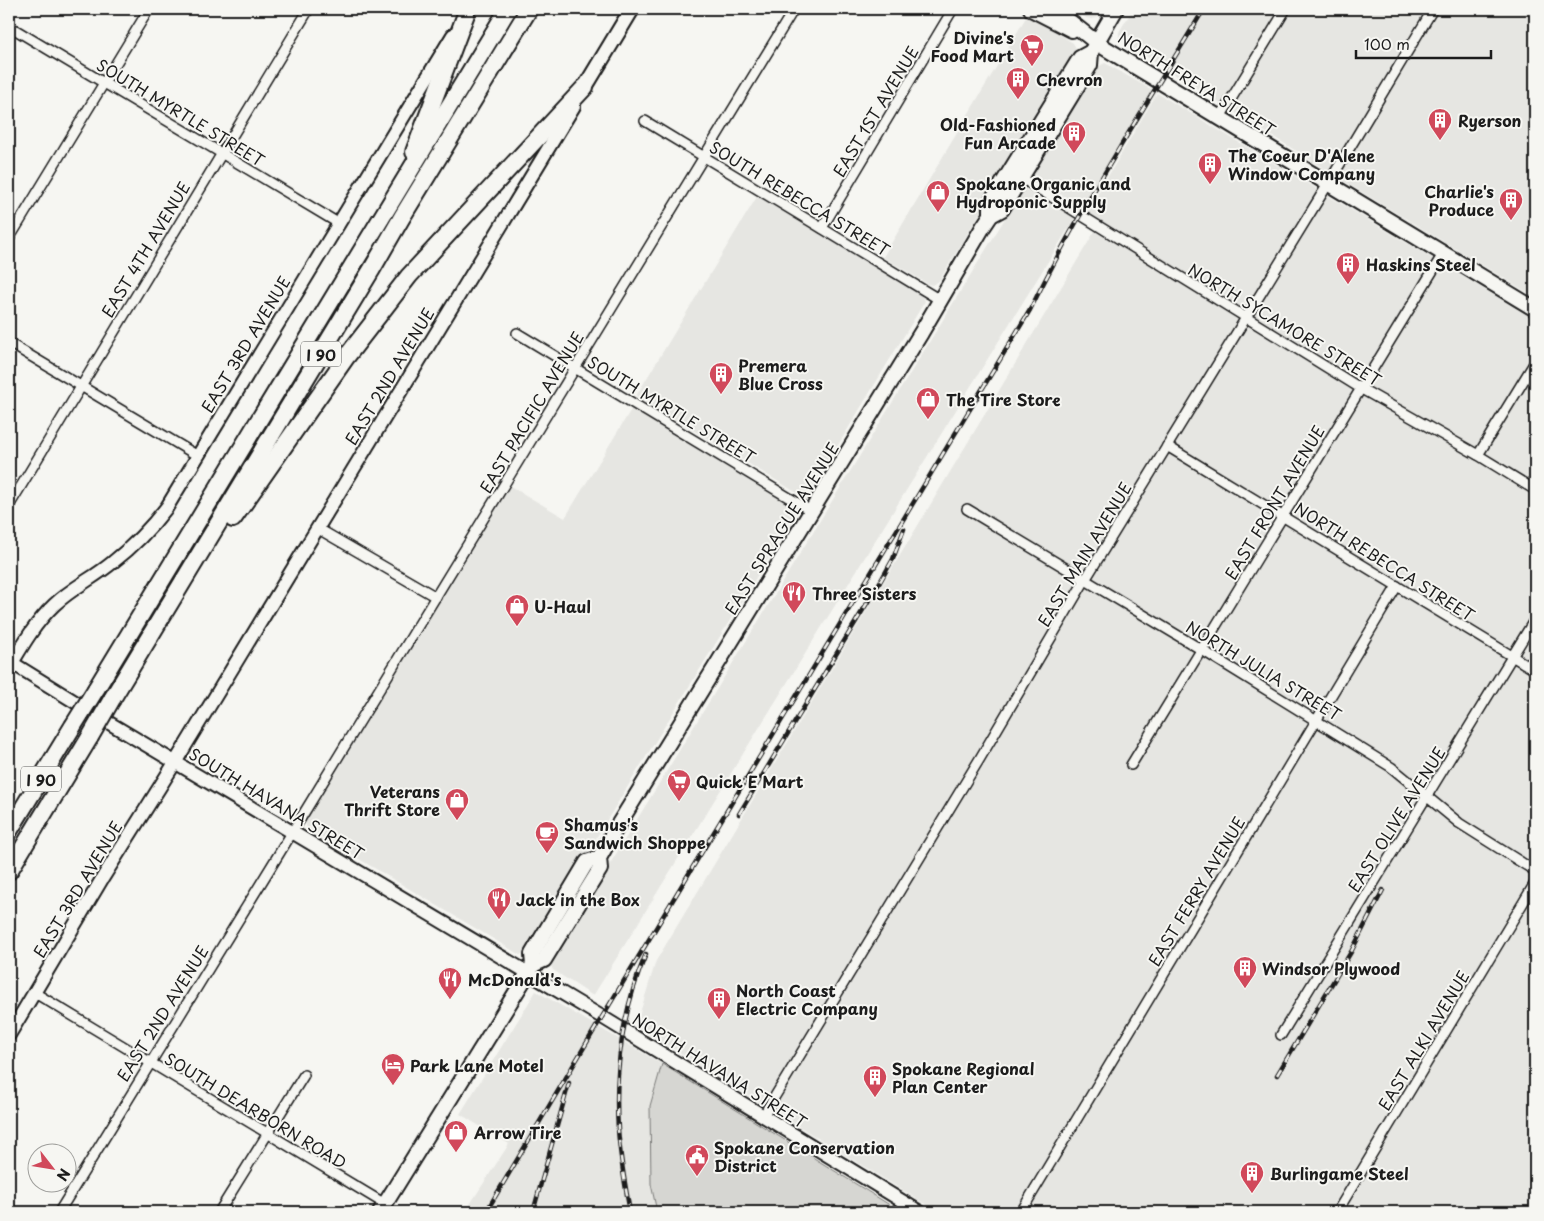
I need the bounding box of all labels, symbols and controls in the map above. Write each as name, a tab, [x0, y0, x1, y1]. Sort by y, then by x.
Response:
place label: Divine's Food Mart	[930, 25, 1014, 67]
street label: NORTH FREYA STREET	[1114, 25, 1280, 141]
scale bar	[1356, 28, 1492, 60]
text: 100 m	[1364, 32, 1410, 55]
supermarket icon: Divine's Food Mart	[1019, 33, 1045, 67]
street label: EAST 1ST AVENUE	[826, 41, 924, 181]
street label: SOUTH MYRTLE STREET	[93, 52, 270, 172]
building icon: Chevron	[1005, 66, 1031, 100]
place label: Chevron	[1036, 67, 1103, 91]
building icon: Ryerson	[1427, 107, 1453, 141]
place label: Ryerson	[1458, 108, 1522, 132]
place label: Old-Fashioned Fun Arcade	[940, 112, 1056, 154]
building icon: Old-Fashioned Fun Arcade	[1061, 120, 1087, 154]
street label: SOUTH REBECCA STREET	[705, 135, 895, 261]
place label: The Coeur D'Alene Window Company	[1228, 143, 1375, 185]
building icon: The Coeur D'Alene Window Company	[1197, 151, 1223, 185]
place label: Spokane Organic and Hydroponic Supply	[956, 171, 1131, 213]
street label: EAST 4TH AVENUE	[95, 176, 195, 322]
shop icon: Spokane Organic and Hydroponic Supply	[925, 179, 951, 213]
place label: Charlie's Produce	[1424, 179, 1494, 221]
building icon: Charlie's Produce	[1498, 187, 1524, 221]
building icon: Haskins Steel	[1335, 251, 1361, 285]
place label: Haskins Steel	[1366, 252, 1476, 276]
street label: NORTH SYCAMORE STREET	[1184, 257, 1386, 391]
street label: EAST 3RD AVENUE	[195, 271, 295, 417]
street label: EAST 2ND AVENUE	[339, 303, 439, 449]
street label: EAST PACIFIC AVENUE	[473, 327, 589, 497]
road number: I 90	[301, 342, 341, 366]
street label: SOUTH MYRTLE STREET	[584, 349, 761, 469]
place label: Premera Blue Cross	[738, 353, 823, 395]
building icon: Premera Blue Cross	[708, 361, 734, 395]
shop icon: The Tire Store	[915, 386, 941, 420]
place label: The Tire Store	[946, 387, 1061, 411]
street label: EAST FRONT AVENUE	[1218, 420, 1330, 584]
street label: EAST SPRAGUE AVENUE	[718, 437, 844, 619]
street label: EAST MAIN AVENUE	[1031, 477, 1137, 631]
street label: NORTH REBECCA STREET	[1290, 496, 1480, 626]
restaurant icon: Three Sisters	[781, 580, 807, 614]
place label: Three Sisters	[812, 581, 917, 605]
shop icon: U-Haul	[504, 593, 530, 627]
place label: U-Haul	[534, 594, 591, 618]
street label: NORTH JULIA STREET	[1182, 614, 1346, 726]
street label: SOUTH HAVANA STREET	[185, 741, 369, 865]
street label: EAST OLIVE AVENUE	[1341, 742, 1451, 896]
road number: I 90	[21, 766, 61, 792]
supermarket icon: Quick E Mart	[666, 768, 692, 802]
place label: Quick E Mart	[696, 769, 804, 793]
place label: Veterans Thrift Store	[344, 779, 440, 821]
shop icon: Veterans Thrift Store	[444, 787, 470, 821]
place label: Shamus's Sandwich Shoppe	[564, 812, 706, 854]
street label: EAST FERRY AVENUE	[1142, 812, 1250, 970]
street label: EAST 3RD AVENUE	[27, 816, 127, 962]
cafe icon: Shamus's Sandwich Shoppe	[534, 820, 560, 854]
restaurant icon: Jack in the Box	[486, 886, 512, 920]
place label: Jack in the Box	[516, 887, 640, 911]
street label: EAST 2ND AVENUE	[110, 940, 214, 1086]
building icon: Windsor Plywood	[1232, 955, 1258, 989]
place label: Windsor Plywood	[1262, 956, 1400, 980]
street label: EAST ALKI AVENUE	[1372, 965, 1474, 1115]
restaurant icon: McDonald's	[437, 966, 463, 1000]
place label: McDonald's	[468, 967, 562, 991]
place label: North Coast Electric Company	[736, 978, 878, 1020]
building icon: North Coast Electric Company	[706, 986, 732, 1020]
street label: NORTH HAVANA STREET	[628, 1006, 812, 1134]
street label: SOUTH DEARBORN ROAD	[161, 1046, 351, 1174]
hotel icon: Park Lane Motel	[380, 1052, 406, 1086]
place label: Park Lane Motel	[410, 1053, 544, 1077]
place label: Spokane Regional Plan Center	[892, 1056, 1034, 1098]
building icon: Spokane Regional Plan Center	[862, 1064, 888, 1098]
shop icon: Arrow Tire	[443, 1119, 469, 1153]
place label: Arrow Tire	[473, 1120, 562, 1144]
place label: Spokane Conservation District	[714, 1135, 895, 1177]
public building icon: Spokane Conservation District	[684, 1143, 710, 1177]
north arrow	[28, 1144, 78, 1194]
building icon: Burlingame Steel	[1239, 1160, 1265, 1194]
place label: Burlingame Steel	[1270, 1161, 1409, 1185]
text: N	[52, 1165, 75, 1185]

